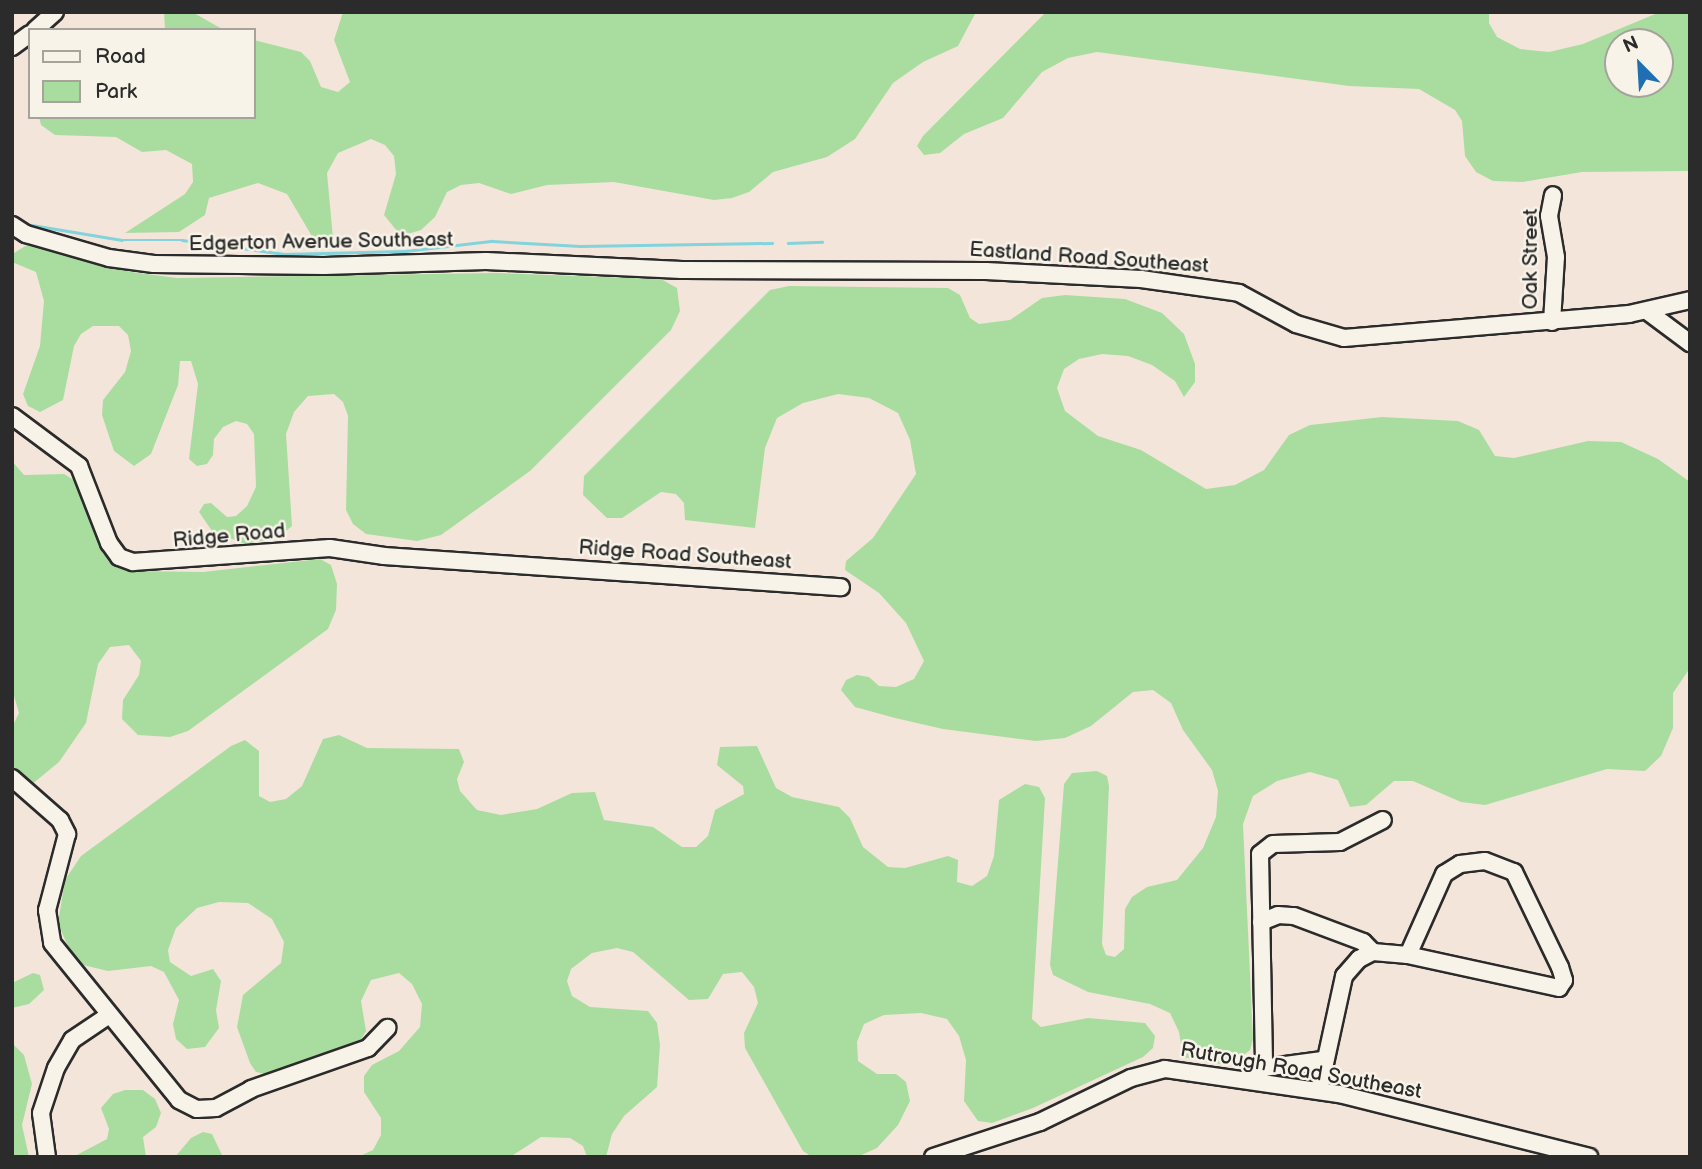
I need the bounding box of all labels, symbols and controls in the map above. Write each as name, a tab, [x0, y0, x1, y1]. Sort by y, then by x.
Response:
legend	[28, 28, 256, 119]
north arrow	[1604, 28, 1674, 98]
text: N	[1620, 32, 1642, 59]
text: Road	[95, 44, 146, 69]
text: Park	[95, 79, 137, 104]
street label: Oak Street	[1518, 208, 1544, 310]
street label: Edgerton Avenue Southeast	[188, 227, 454, 257]
street label: Eastland Road Southeast	[968, 237, 1210, 279]
street label: Ridge Road	[172, 519, 286, 553]
street label: Ridge Road Southeast	[577, 535, 793, 575]
street label: Rutrough Road Southeast	[1178, 1037, 1424, 1105]

